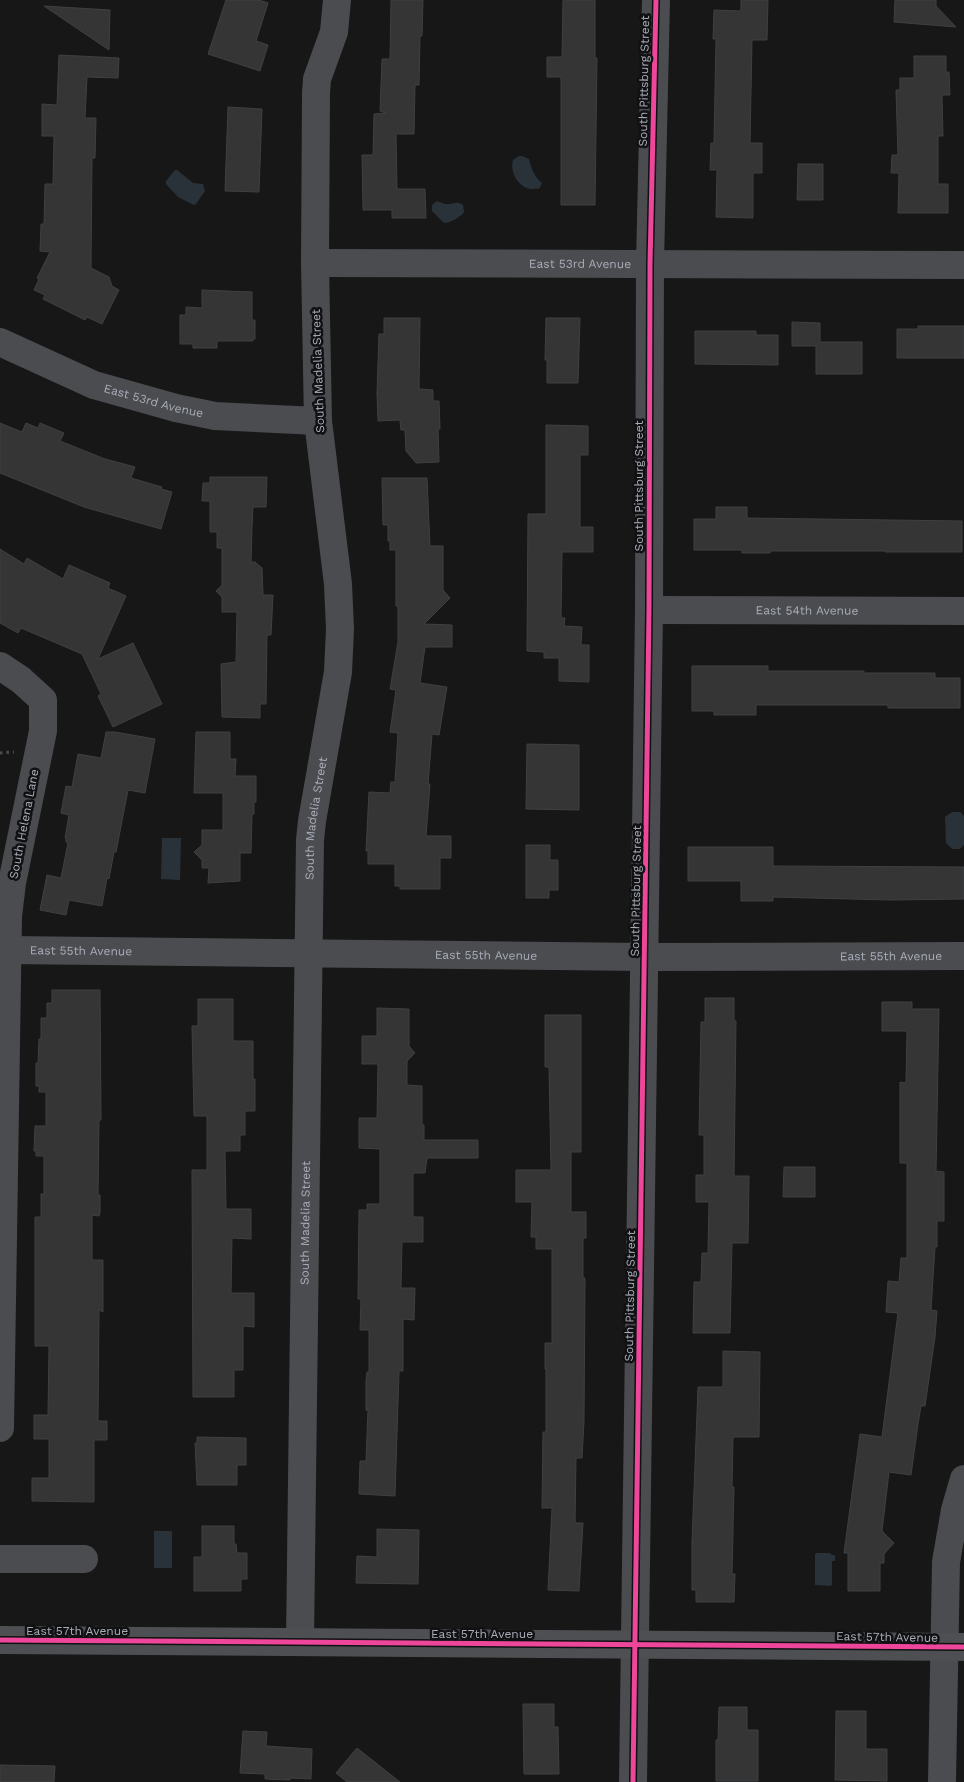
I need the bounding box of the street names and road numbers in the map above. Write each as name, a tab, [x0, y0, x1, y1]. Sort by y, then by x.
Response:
street label: South Pittsburg Street	[636, 15, 652, 147]
street label: East 53rd Avenue	[529, 257, 631, 271]
street label: South Madelia Street	[309, 309, 327, 433]
street label: East 53rd Avenue	[102, 381, 205, 420]
street label: South Pittsburg Street	[632, 420, 646, 552]
street label: East 54th Avenue	[756, 603, 858, 618]
street label: South Madelia Street	[303, 756, 330, 880]
street label: South Helena Lane	[6, 768, 42, 880]
street label: South Pittsburg Street	[628, 825, 644, 957]
street label: East 55th Avenue	[30, 943, 132, 958]
street label: East 55th Avenue	[435, 948, 537, 963]
street label: East 55th Avenue	[840, 949, 942, 963]
street label: South Madelia Street	[297, 1161, 313, 1285]
street label: South Pittsburg Street	[622, 1230, 638, 1362]
street label: East 57th Avenue	[26, 1624, 128, 1638]
street label: East 57th Avenue	[431, 1627, 533, 1641]
street label: East 57th Avenue	[836, 1629, 938, 1645]

